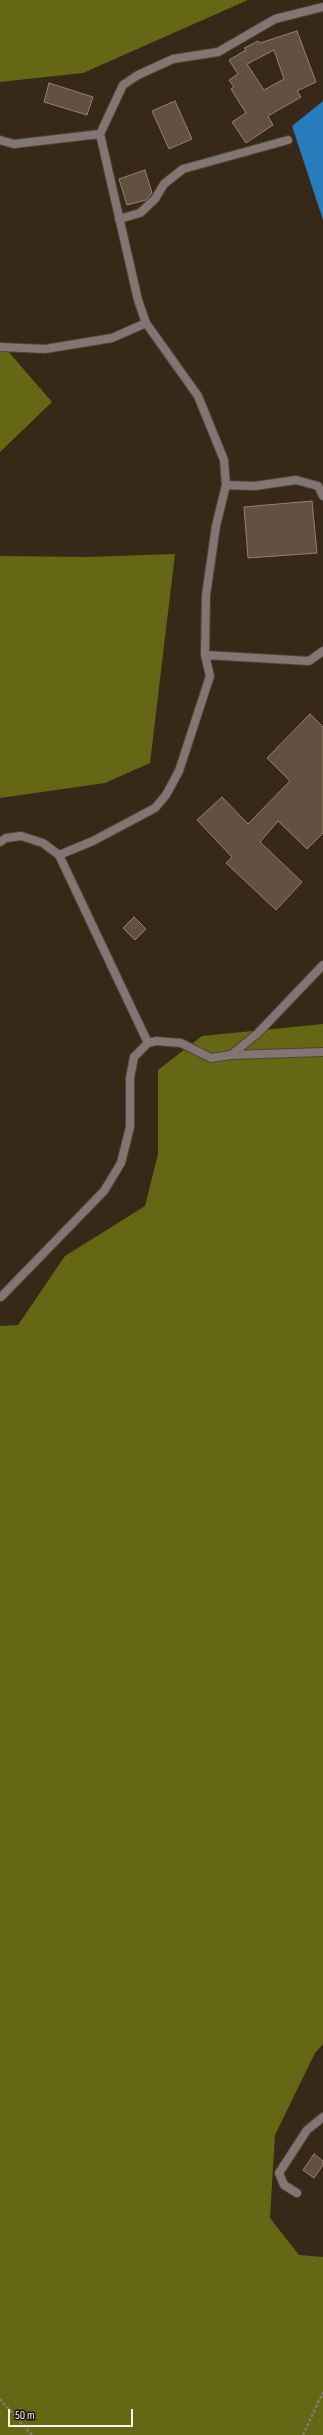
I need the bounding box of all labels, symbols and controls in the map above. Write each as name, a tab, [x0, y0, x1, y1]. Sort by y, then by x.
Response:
scale bar	[10, 2401, 135, 2427]
text: 50 m	[15, 2408, 35, 2423]

